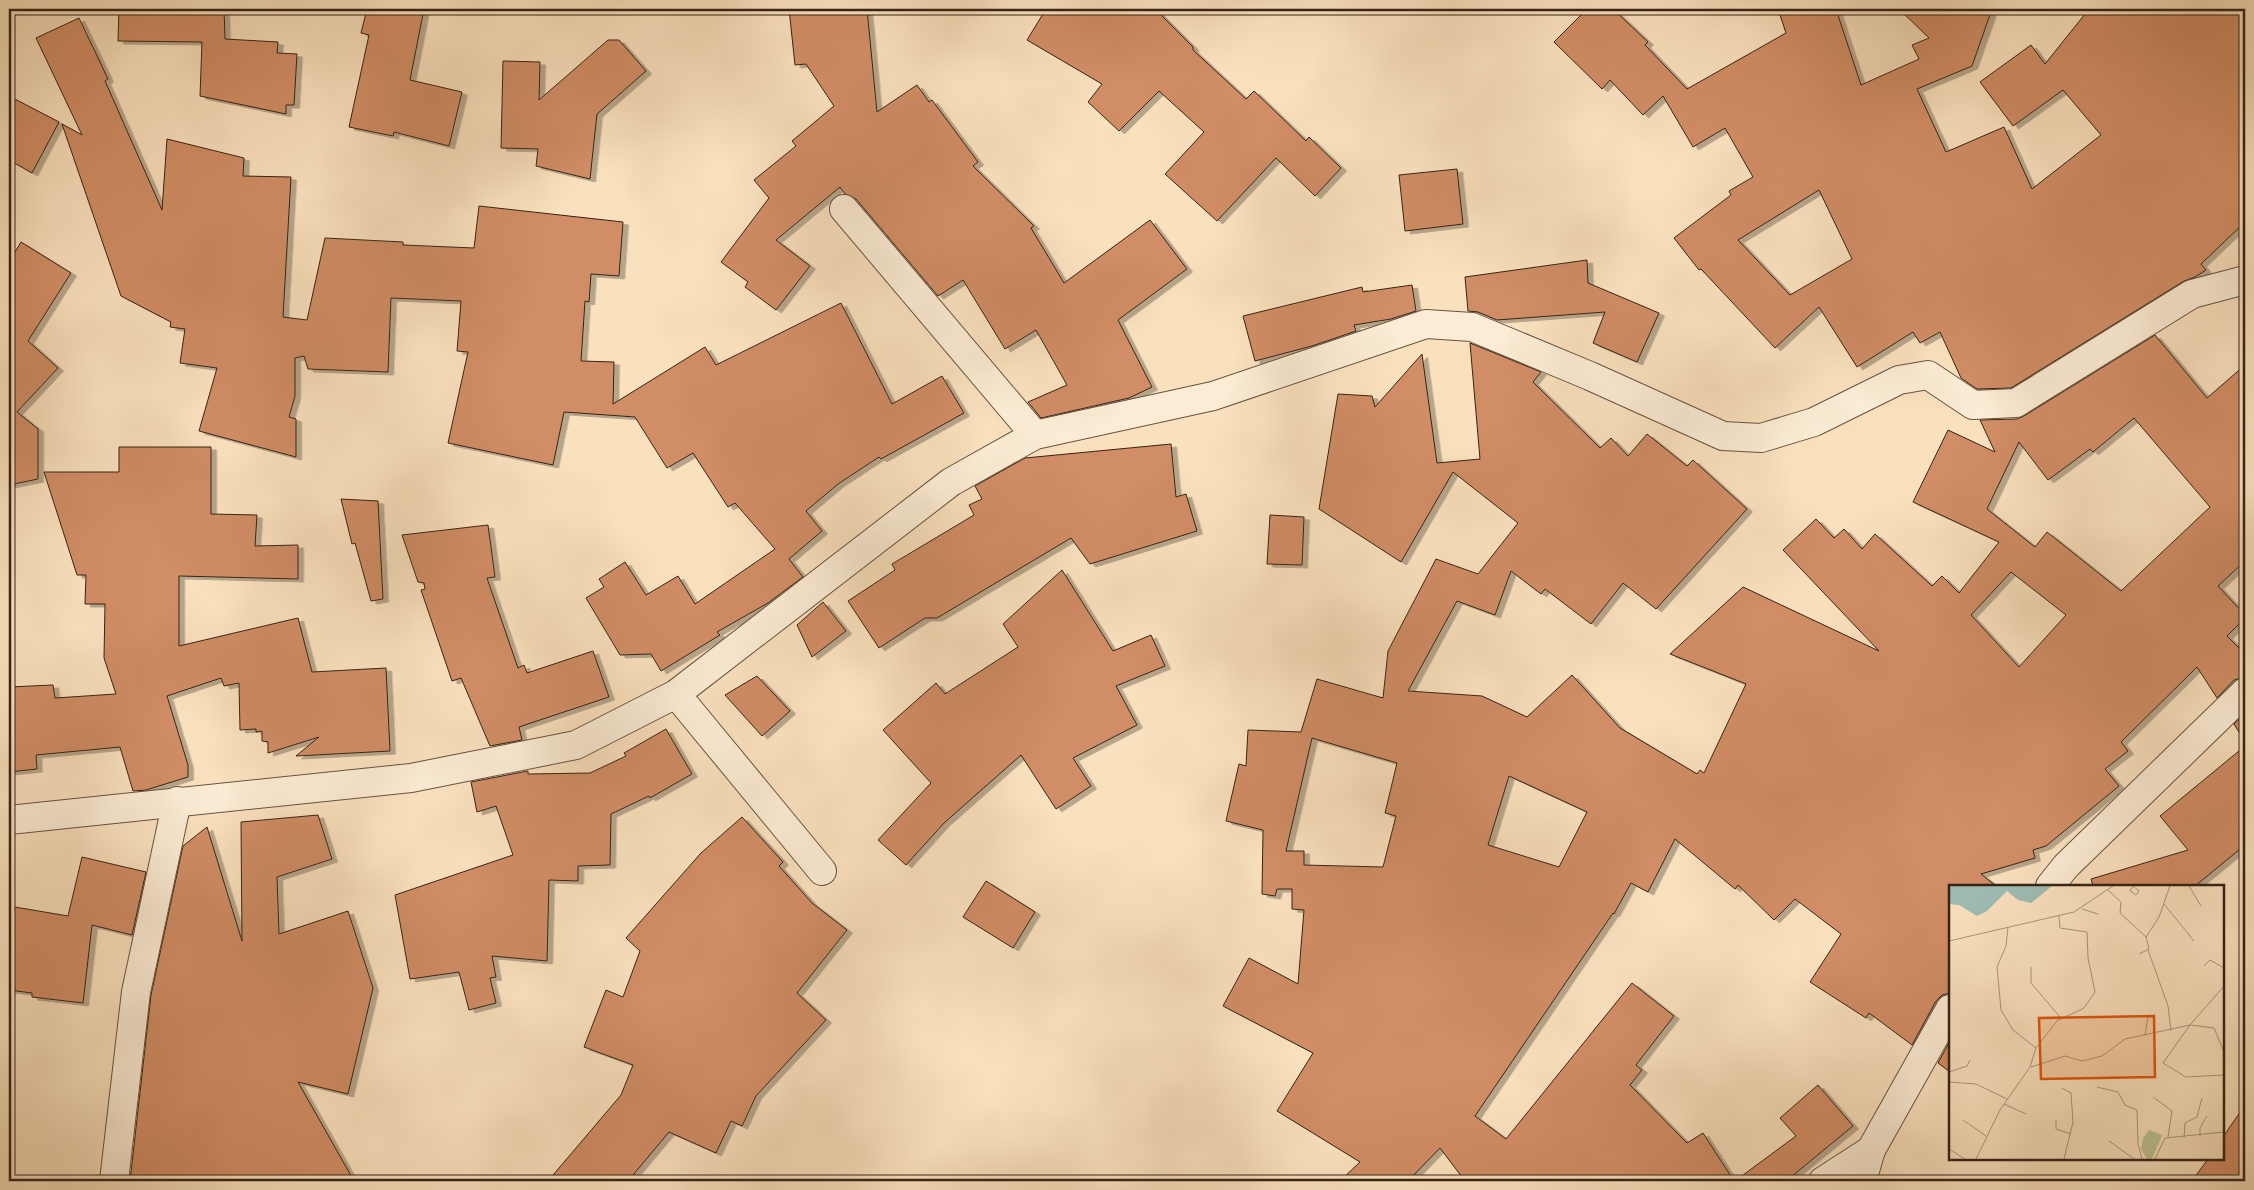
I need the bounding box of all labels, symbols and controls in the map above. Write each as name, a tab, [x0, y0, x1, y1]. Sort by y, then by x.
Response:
inset map	[1949, 885, 2224, 1160]

